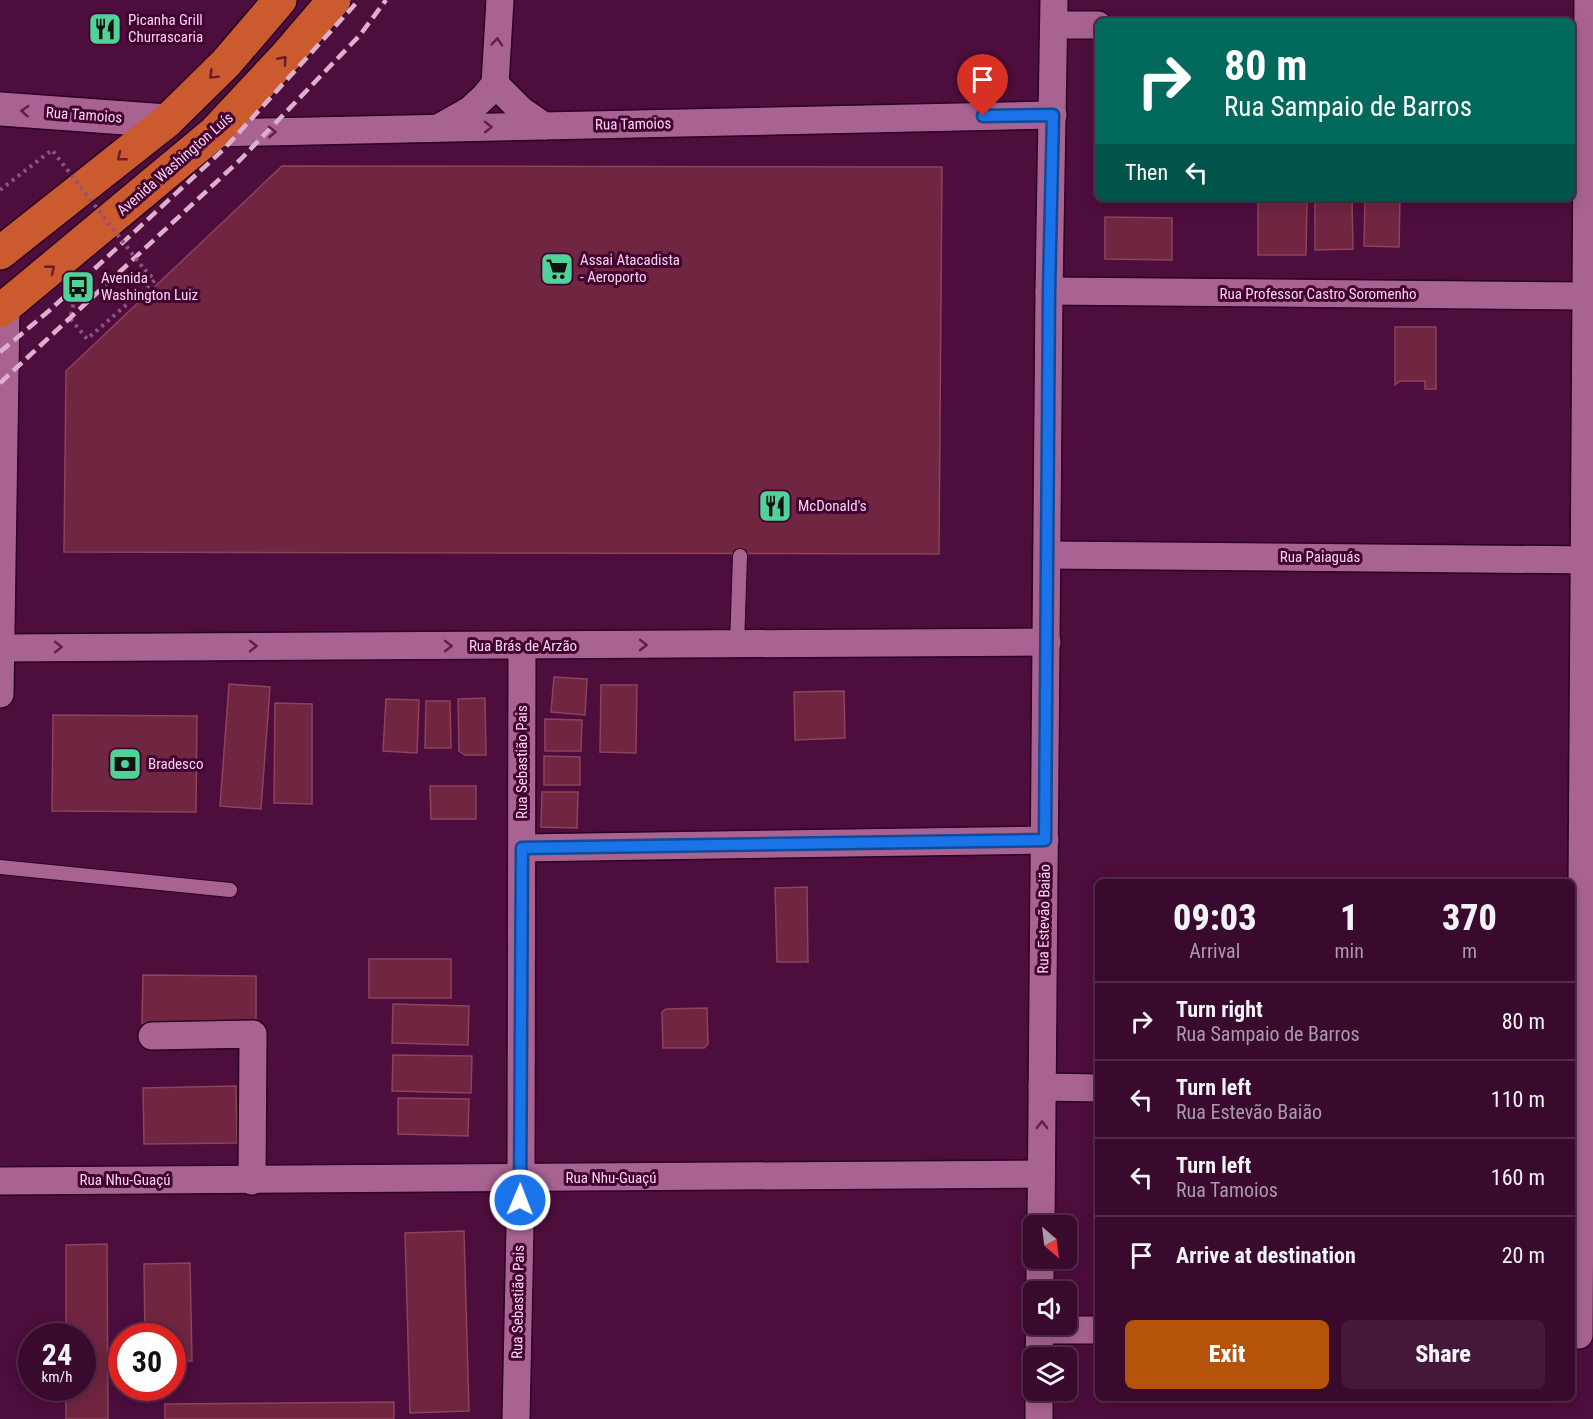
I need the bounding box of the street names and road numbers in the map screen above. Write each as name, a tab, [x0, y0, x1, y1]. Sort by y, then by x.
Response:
street label: Rua Tamoios	[45, 103, 123, 127]
street label: Avenida Washington Luís	[113, 109, 237, 219]
street label: Rua Tamoios	[595, 114, 671, 134]
street label: Rua Professor Castro Soromenho	[1220, 285, 1416, 303]
street label: Rua Paiaguás	[1280, 548, 1360, 566]
street label: Rua Brás de Arzão	[469, 637, 577, 655]
street label: Rua Sebastião Pais	[513, 705, 531, 819]
street label: Rua Estevão Baião	[1034, 864, 1054, 974]
street label: Rua Nhu-Guaçú	[566, 1169, 656, 1187]
street label: Rua Nhu-Guaçú	[80, 1171, 170, 1189]
street label: Rua Sebastião Pais	[508, 1245, 528, 1359]

